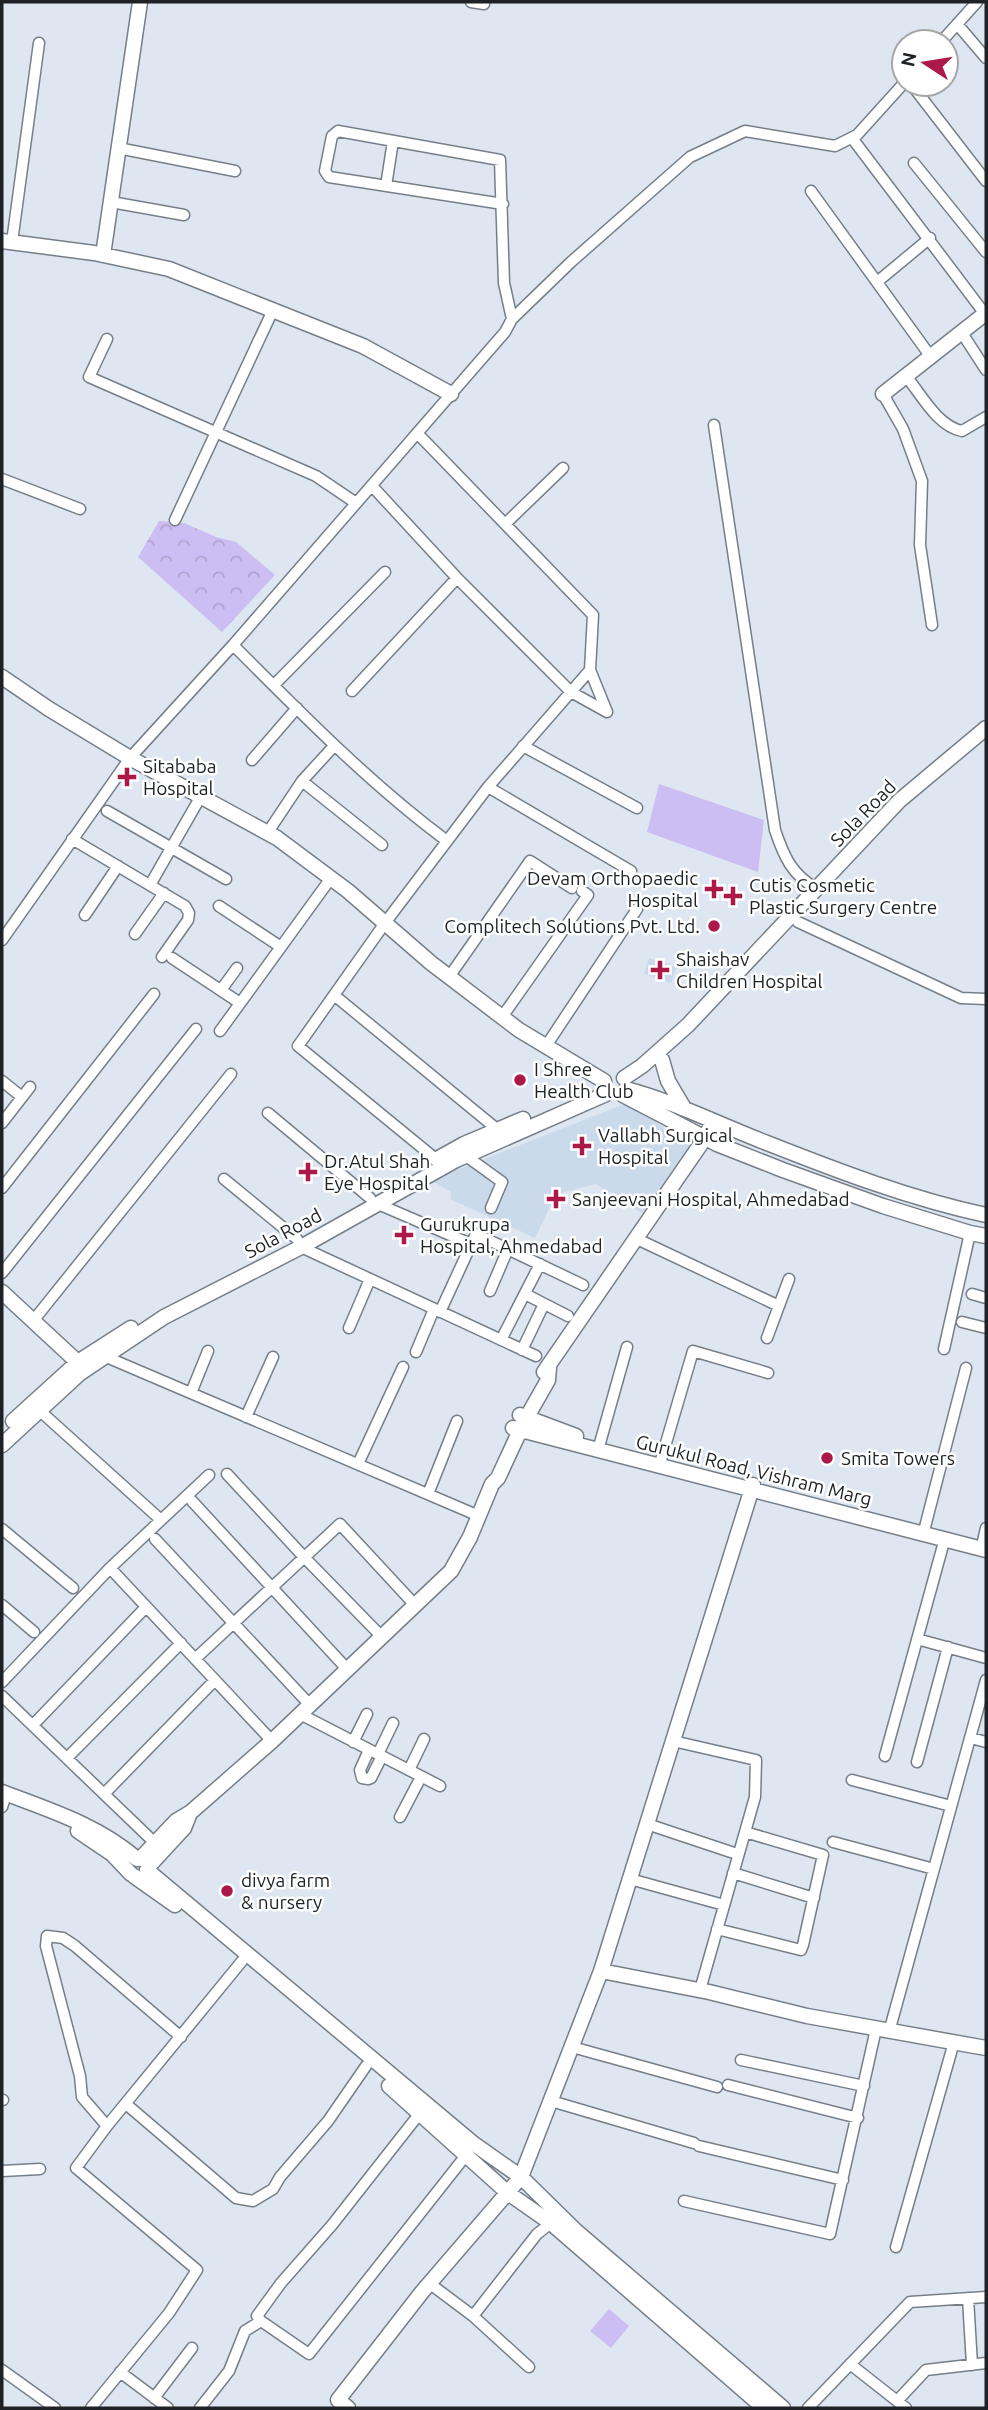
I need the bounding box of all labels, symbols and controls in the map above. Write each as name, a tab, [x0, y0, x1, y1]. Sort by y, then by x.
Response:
north arrow	[890, 28, 960, 98]
text: N	[896, 50, 921, 69]
place label: Sitababa Hospital	[143, 755, 217, 799]
marker: Sitababa Hospital	[117, 767, 137, 787]
street label: Sola Road	[826, 775, 900, 851]
place label: Devam Orthopaedic Hospital	[527, 867, 698, 911]
place label: Cutis Cosmetic Plastic Surgery Centre	[749, 874, 937, 918]
marker: Devam Orthopaedic Hospital	[704, 879, 724, 899]
marker: Cutis Cosmetic Plastic Surgery Centre	[723, 886, 743, 906]
place label: Complitech Solutions Pvt. Ltd.	[444, 915, 700, 937]
marker: Complitech Solutions Pvt. Ltd.	[706, 918, 722, 934]
place label: Shaishav Children Hospital	[676, 948, 823, 992]
marker: Shaishav Children Hospital	[650, 960, 670, 980]
place label: I Shree Health Club	[534, 1058, 634, 1102]
marker: I Shree Health Club	[512, 1072, 528, 1088]
place label: Vallabh Surgical Hospital	[598, 1124, 733, 1168]
marker: Vallabh Surgical Hospital	[572, 1136, 592, 1156]
place label: Dr.Atul Shah Eye Hospital	[324, 1150, 430, 1194]
marker: Dr.Atul Shah Eye Hospital	[298, 1162, 318, 1182]
place label: Sanjeevani Hospital, Ahmedabad	[572, 1188, 850, 1210]
marker: Sanjeevani Hospital, Ahmedabad	[546, 1189, 566, 1209]
street label: Sola Road	[241, 1204, 325, 1262]
place label: Gurukrupa Hospital, Ahmedabad	[420, 1213, 603, 1257]
marker: Gurukrupa Hospital, Ahmedabad	[394, 1225, 414, 1245]
street label: Gurukul Road, Vishram Marg	[634, 1430, 874, 1510]
place label: Smita Towers	[841, 1447, 955, 1469]
marker: Smita Towers	[819, 1450, 835, 1466]
place label: divya farm & nursery	[241, 1869, 330, 1913]
marker: divya farm & nursery	[219, 1883, 235, 1899]

